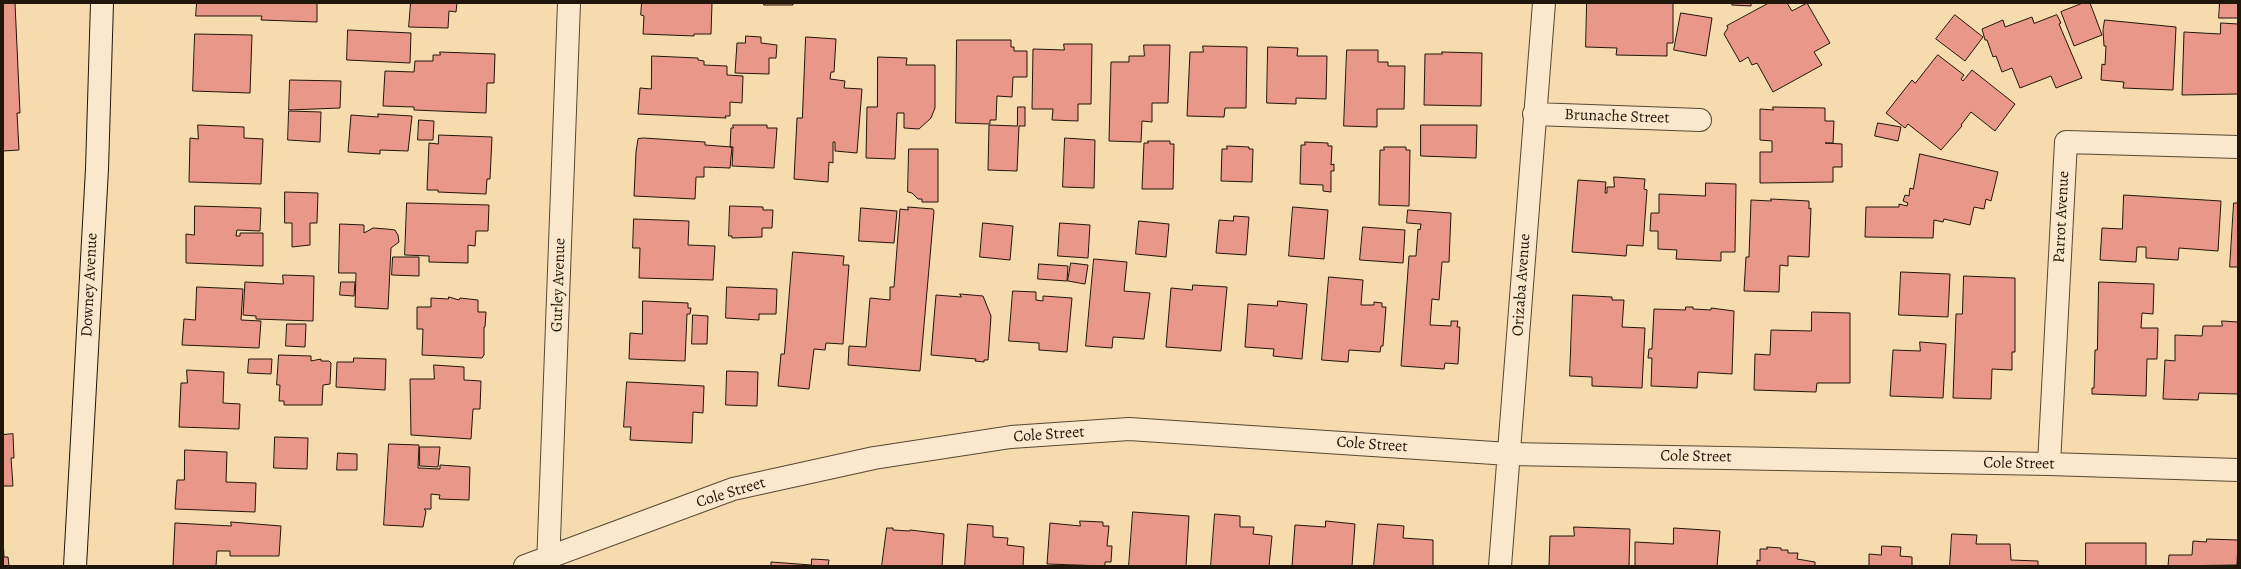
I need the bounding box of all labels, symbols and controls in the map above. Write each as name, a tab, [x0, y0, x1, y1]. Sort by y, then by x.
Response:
street label: Brunache Street	[1564, 106, 1670, 128]
street label: Parrot Avenue	[2050, 171, 2074, 263]
street label: Downey Avenue	[78, 233, 102, 337]
street label: Orizaba Avenue	[1509, 233, 1535, 337]
street label: Gurley Avenue	[548, 238, 570, 332]
street label: Cole Street	[1013, 423, 1085, 447]
street label: Cole Street	[1336, 433, 1408, 457]
street label: Cole Street	[1660, 447, 1732, 467]
street label: Cole Street	[1983, 454, 2055, 474]
street label: Cole Street	[694, 473, 768, 513]

